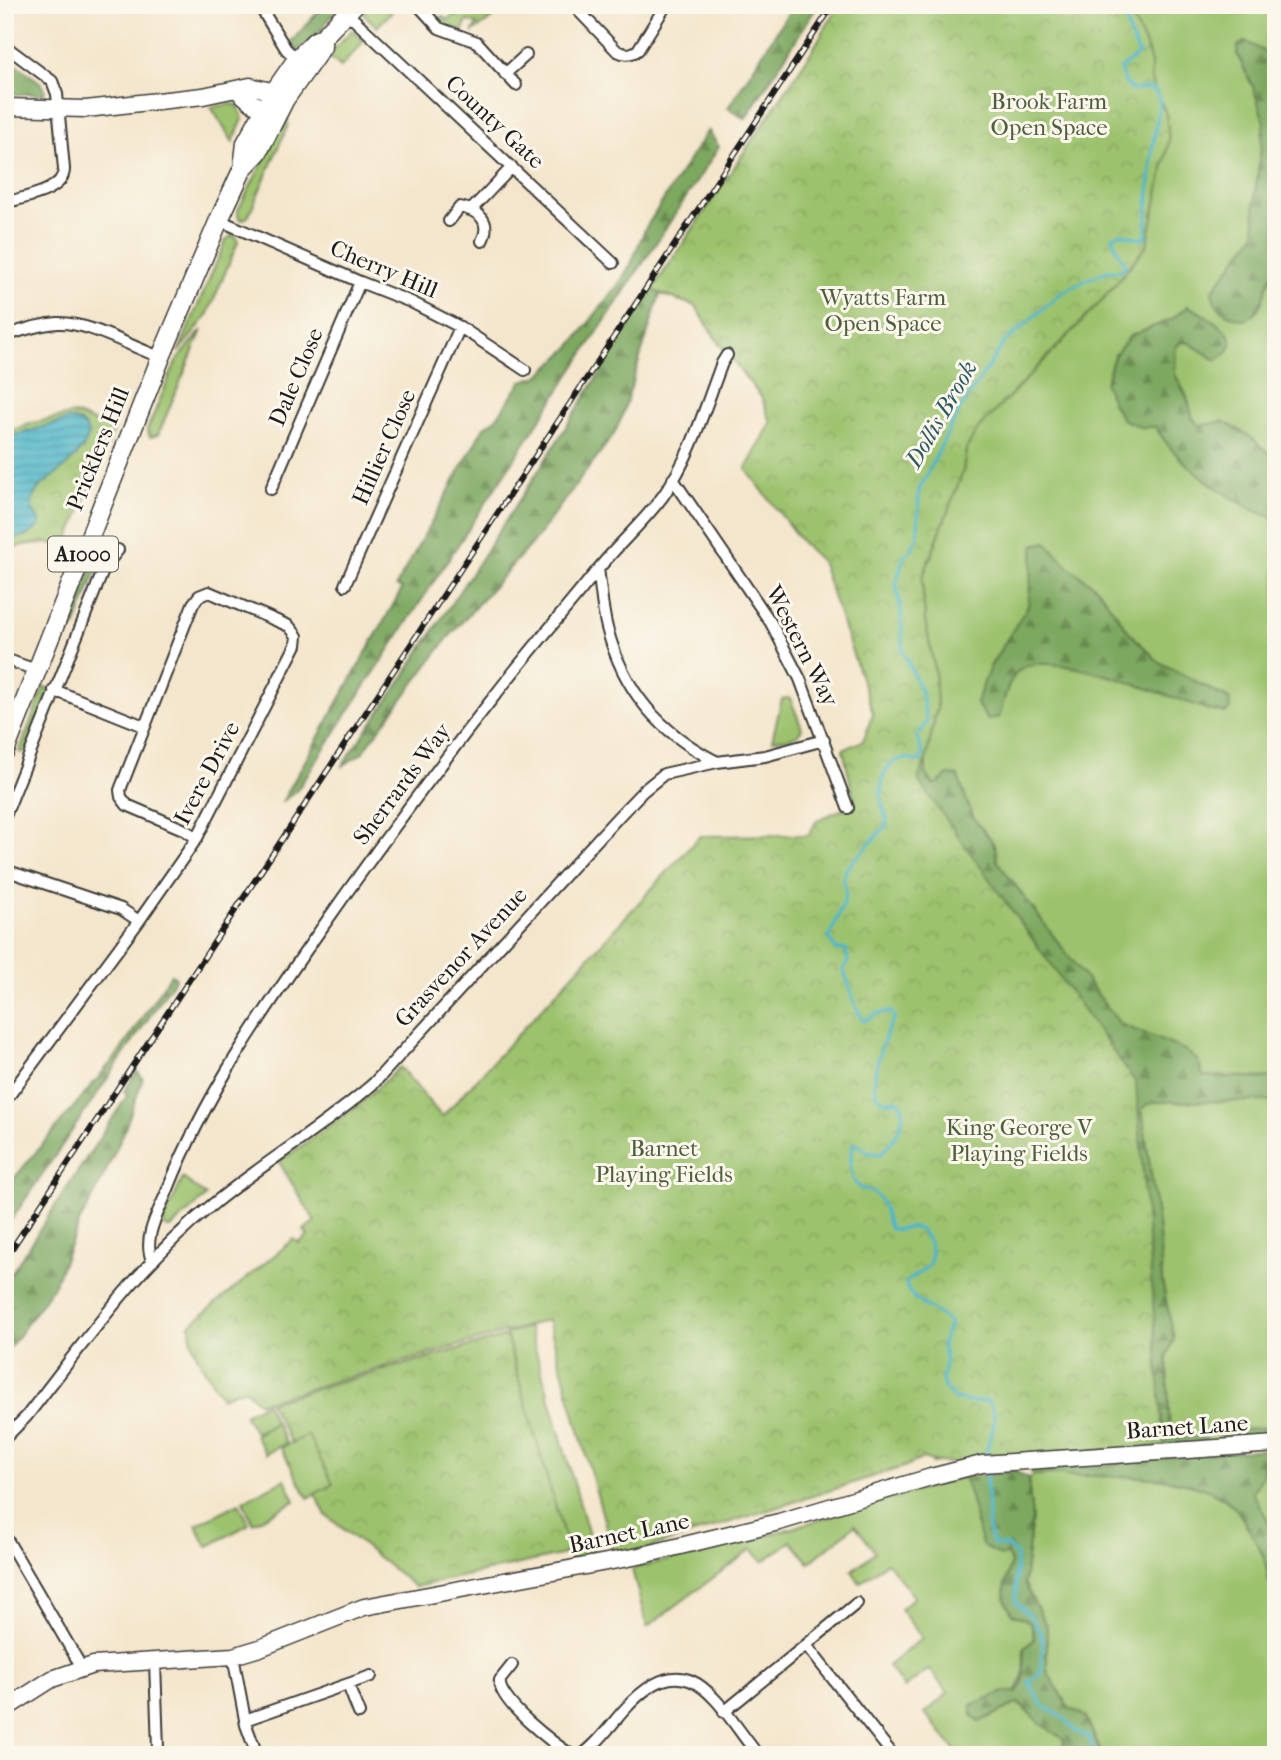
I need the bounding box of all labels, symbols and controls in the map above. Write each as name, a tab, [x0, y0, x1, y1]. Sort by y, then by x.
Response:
street label: County Gate	[440, 69, 550, 175]
park label: Brook Farm Open Space	[990, 88, 1108, 141]
street label: Cherry Hill	[326, 234, 442, 304]
park label: Wyatts Farm Open Space	[819, 284, 946, 337]
street label: Dale Close	[263, 324, 329, 430]
water label: Dollis Brook	[898, 356, 983, 474]
street label: Pricklers Hill	[61, 383, 135, 515]
street label: Hillier Close	[347, 385, 421, 509]
road number: A1000	[48, 536, 118, 572]
street label: Western Way	[760, 580, 844, 712]
street label: Ivere Drive	[169, 717, 245, 829]
street label: Sherrards Way	[348, 717, 457, 850]
street label: Grasvenor Avenue	[389, 881, 533, 1033]
park label: King George V Playing Fields	[946, 1114, 1093, 1167]
park label: Barnet Playing Fields	[595, 1135, 733, 1188]
street label: Barnet Lane	[1125, 1409, 1249, 1445]
street label: Barnet Lane	[566, 1507, 692, 1559]

